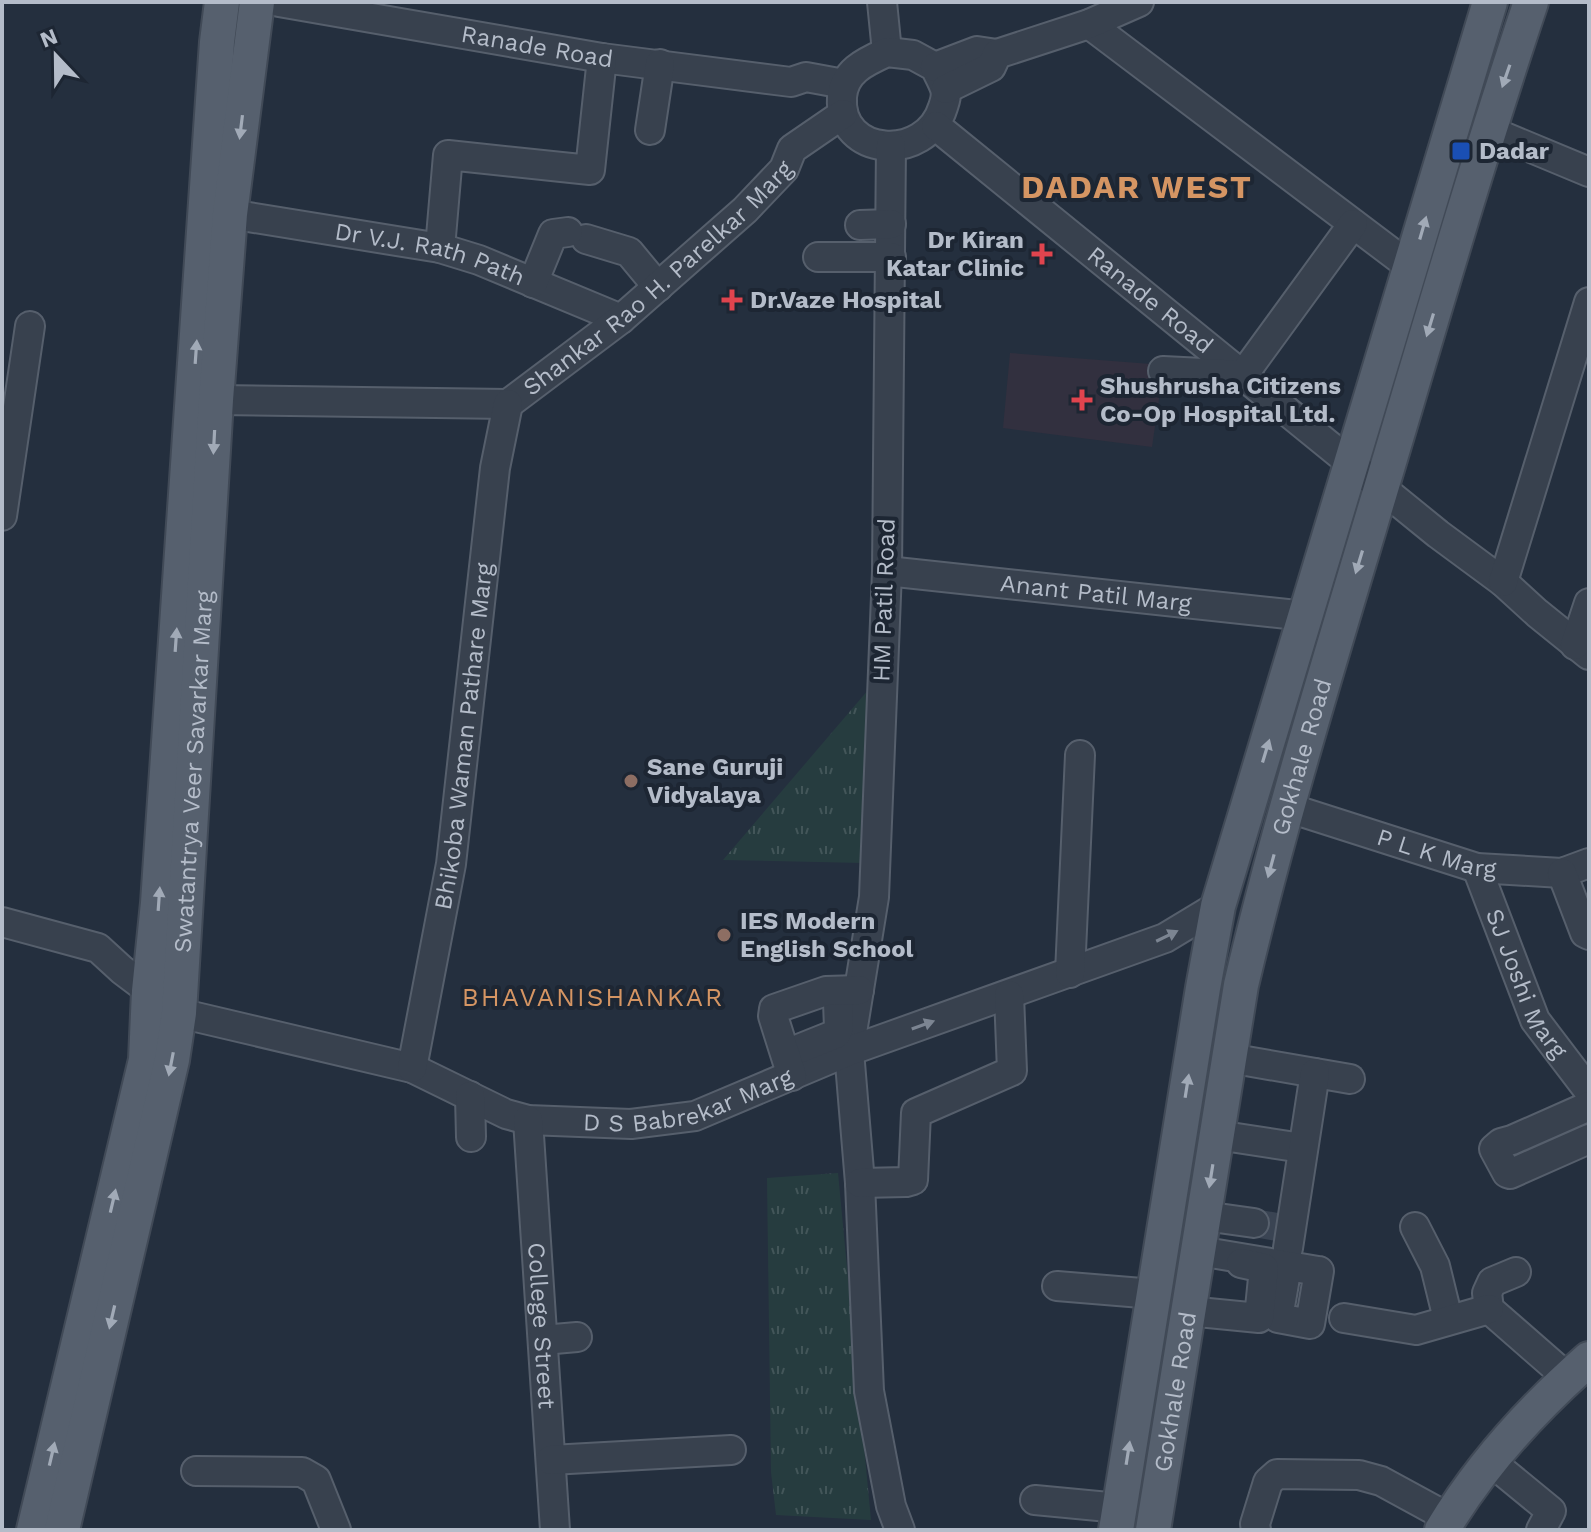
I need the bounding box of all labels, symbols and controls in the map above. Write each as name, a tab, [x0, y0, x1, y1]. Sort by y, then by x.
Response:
north arrow	[16, 16, 96, 96]
street label: Ranade Road	[459, 20, 615, 73]
text: N	[36, 23, 61, 53]
one-way arrow	[1500, 64, 1512, 88]
one-way arrow	[235, 115, 248, 140]
place label: Dadar	[1479, 137, 1550, 165]
marker: Dadar	[1450, 140, 1472, 162]
street label: Shankar Rao H. Parelkar Marg	[518, 155, 799, 402]
district label: DADAR WEST	[1021, 168, 1253, 206]
one-way arrow	[1418, 216, 1430, 241]
street label: Dr V.J. Rath Path	[333, 217, 529, 291]
place label: Dr Kiran Katar Clinic	[886, 226, 1024, 282]
street label: Ranade Road	[1082, 241, 1219, 359]
marker: Dr Kiran Katar Clinic	[1031, 243, 1053, 265]
place label: Dr.Vaze Hospital	[750, 286, 941, 314]
marker: Dr.Vaze Hospital	[721, 289, 743, 311]
one-way arrow	[1423, 313, 1436, 337]
one-way arrow	[190, 339, 203, 364]
place label: Shushrusha Citizens Co-Op Hospital Ltd.	[1100, 372, 1341, 428]
marker: Shushrusha Citizens Co-Op Hospital Ltd.	[1071, 389, 1093, 411]
one-way arrow	[207, 430, 220, 455]
street label: HM Patil Road	[867, 518, 901, 682]
one-way arrow	[1352, 551, 1365, 575]
street label: Bhikoba Waman Pathare Marg	[429, 561, 498, 912]
street label: Anant Patil Marg	[999, 569, 1193, 618]
street label: Swatantrya Veer Savarkar Marg	[169, 589, 218, 954]
one-way arrow	[170, 627, 183, 652]
street label: Gokhale Road	[1266, 675, 1337, 839]
one-way arrow	[1260, 739, 1273, 763]
place label: Sane Guruji Vidyalaya	[647, 753, 783, 809]
marker: Sane Guruji Vidyalaya	[622, 772, 640, 790]
street label: P L K Marg	[1373, 823, 1497, 883]
one-way arrow	[1264, 853, 1276, 878]
one-way arrow	[152, 886, 165, 911]
street label: SJ Joshi Marg	[1480, 905, 1573, 1064]
place label: IES Modern English School	[740, 907, 914, 963]
marker: IES Modern English School	[715, 926, 733, 944]
one-way arrow	[1155, 929, 1178, 943]
district label: BHAVANISHANKAR	[462, 982, 724, 1012]
one-way arrow	[911, 1019, 935, 1031]
one-way arrow	[164, 1052, 177, 1077]
street label: D S Babrekar Marg	[583, 1062, 797, 1138]
one-way arrow	[1181, 1073, 1194, 1098]
one-way arrow	[1204, 1163, 1217, 1188]
one-way arrow	[107, 1189, 119, 1214]
street label: College Street	[522, 1242, 561, 1410]
one-way arrow	[105, 1305, 118, 1330]
street label: Gokhale Road	[1149, 1310, 1202, 1474]
one-way arrow	[1122, 1440, 1135, 1465]
one-way arrow	[46, 1442, 59, 1467]

